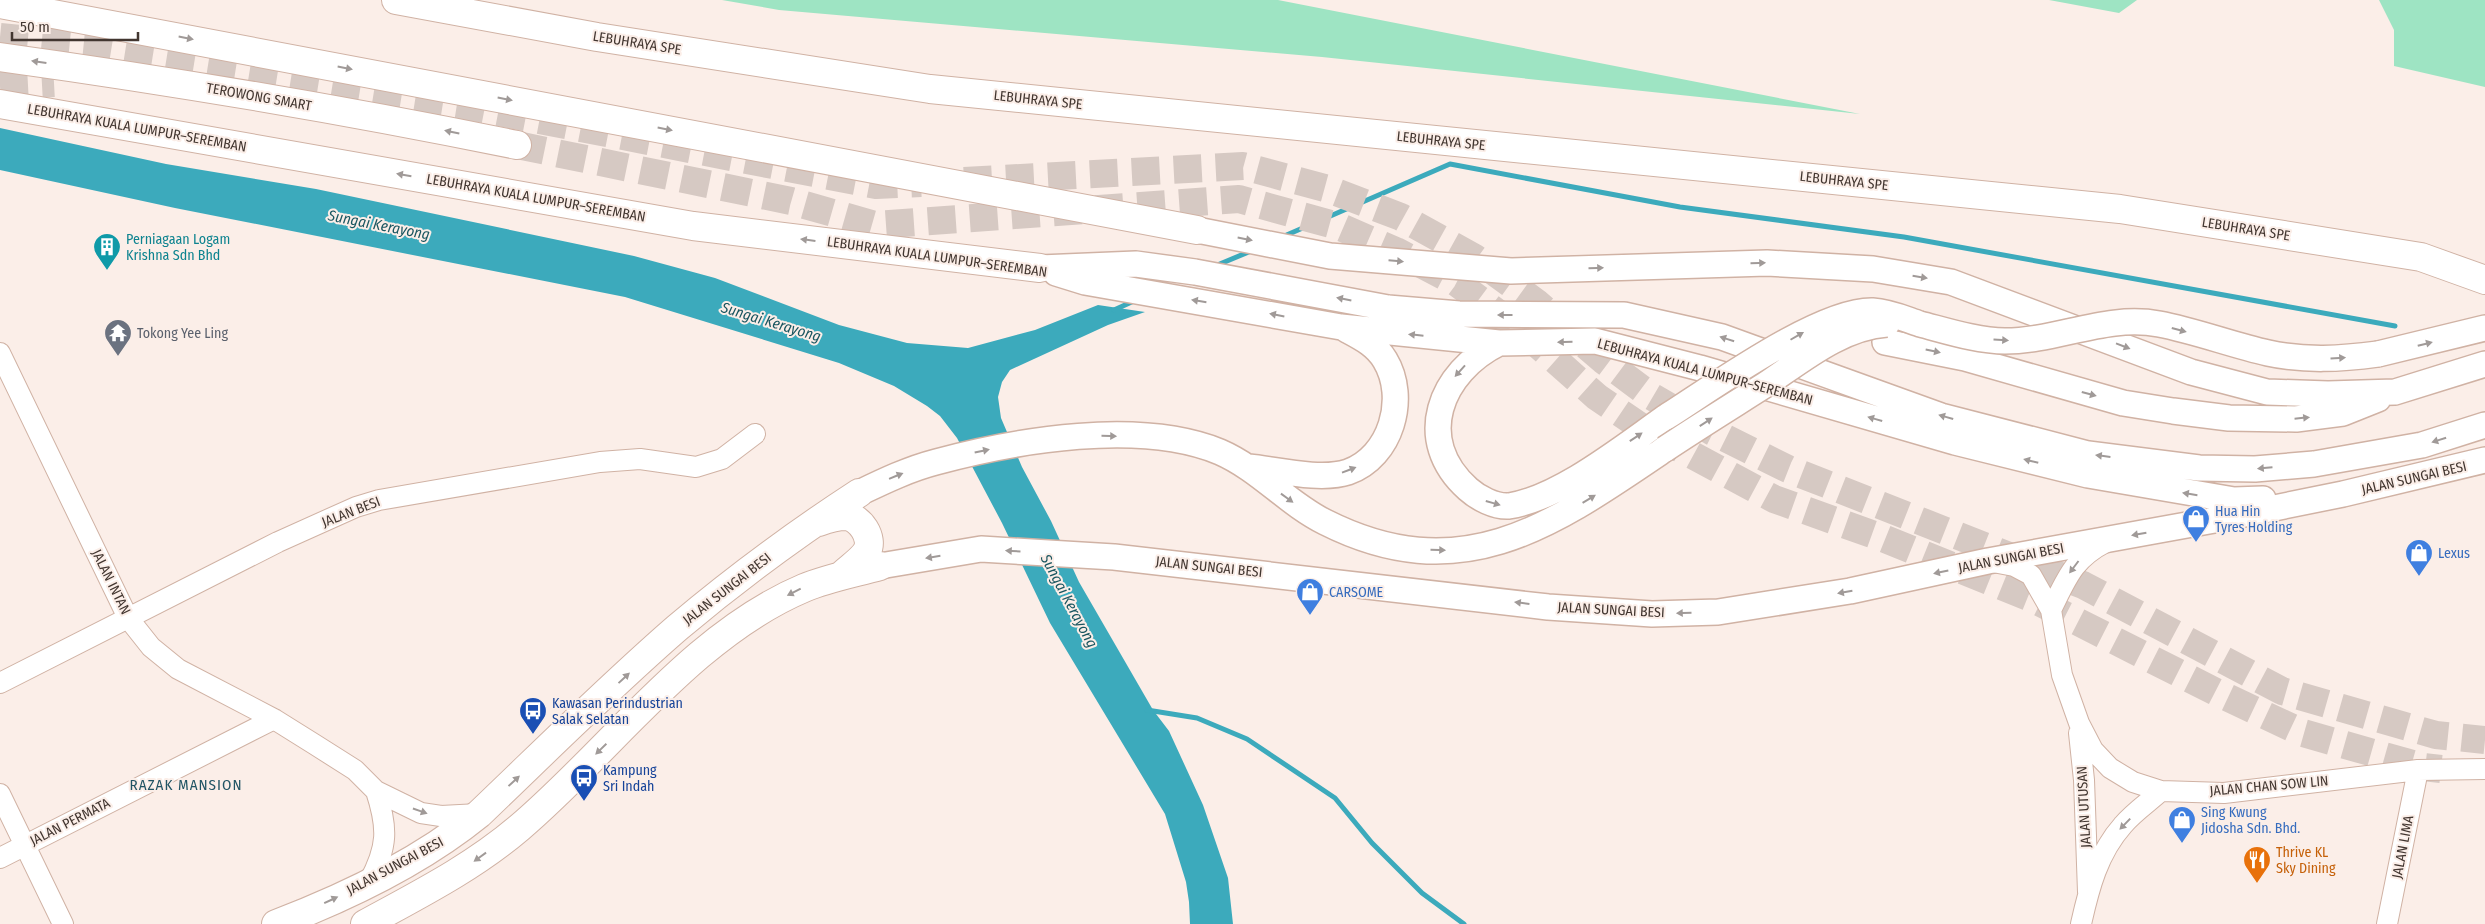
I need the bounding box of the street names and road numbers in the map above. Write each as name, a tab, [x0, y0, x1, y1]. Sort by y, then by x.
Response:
street label: LEBUHRAYA SPE	[592, 28, 683, 58]
street label: TEROWONG SMART	[205, 79, 313, 115]
street label: LEBUHRAYA SPE	[993, 87, 1084, 113]
street label: LEBUHRAYA KUALA LUMPUR–SEREMBAN	[26, 100, 248, 156]
street label: LEBUHRAYA SPE	[1396, 128, 1487, 154]
street label: LEBUHRAYA SPE	[1799, 168, 1890, 194]
street label: LEBUHRAYA KUALA LUMPUR–SEREMBAN	[425, 170, 647, 226]
street label: LEBUHRAYA SPE	[2201, 214, 2292, 244]
street label: LEBUHRAYA KUALA LUMPUR–SEREMBAN	[826, 233, 1048, 281]
street label: LEBUHRAYA KUALA LUMPUR–SEREMBAN	[1596, 335, 1814, 409]
street label: JALAN SUNGAI BESI	[2360, 458, 2468, 498]
street label: JALAN BESI	[319, 493, 383, 531]
street label: JALAN SUNGAI BESI	[1957, 539, 2065, 577]
street label: JALAN INTAN	[88, 547, 134, 617]
street label: JALAN SUNGAI BESI	[680, 549, 774, 629]
street label: JALAN SUNGAI BESI	[1155, 553, 1263, 581]
street label: JALAN SUNGAI BESI	[1557, 599, 1665, 621]
street label: JALAN UTUSAN	[2073, 766, 2095, 848]
street label: JALAN CHAN SOW LIN	[2209, 772, 2329, 800]
street label: JALAN PERMATA	[27, 794, 114, 850]
street label: JALAN LIMA	[2389, 813, 2418, 880]
street label: JALAN SUNGAI BESI	[344, 833, 446, 899]

